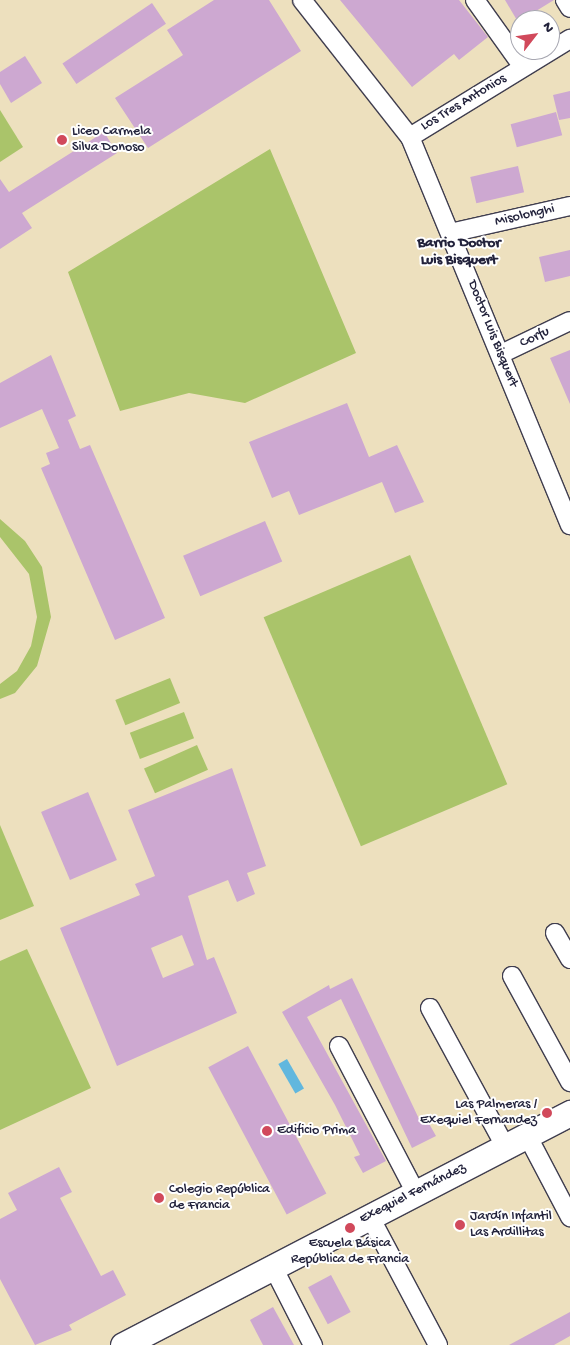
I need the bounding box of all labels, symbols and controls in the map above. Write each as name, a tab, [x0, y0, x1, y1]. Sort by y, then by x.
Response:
north arrow	[510, 10, 560, 60]
text: N	[538, 20, 557, 36]
street label: Los Tres Antonios	[418, 71, 510, 135]
place label: Liceo Carmela Silva Donoso	[72, 124, 151, 156]
marker: Liceo Carmela Silva Donoso	[56, 134, 68, 146]
street label: Misolonghi	[494, 201, 556, 231]
district label: Barrio Doctor Luis Bisquert	[417, 234, 501, 269]
street label: Doctor Luis Bisquert	[463, 278, 521, 390]
street label: Corfu	[518, 324, 552, 352]
place label: Las Palmeras / Exequiel Fernandez	[420, 1097, 537, 1130]
marker: Las Palmeras / Exequiel Fernandez	[541, 1107, 553, 1119]
place label: Edificio Prima	[277, 1123, 356, 1139]
marker: Edificio Prima	[261, 1125, 273, 1137]
street label: Exequiel Fernández	[357, 1160, 469, 1228]
place label: Colegio República de Francia	[169, 1182, 270, 1214]
marker: Colegio República de Francia	[153, 1192, 165, 1204]
place label: Jardín Infantil Las Ardillitas	[470, 1209, 552, 1242]
marker: Jardín Infantil Las Ardillitas	[454, 1219, 466, 1231]
marker: Escuela Básica República de Francia	[344, 1222, 356, 1234]
place label: Escuela Básica República de Francia	[291, 1236, 409, 1268]

